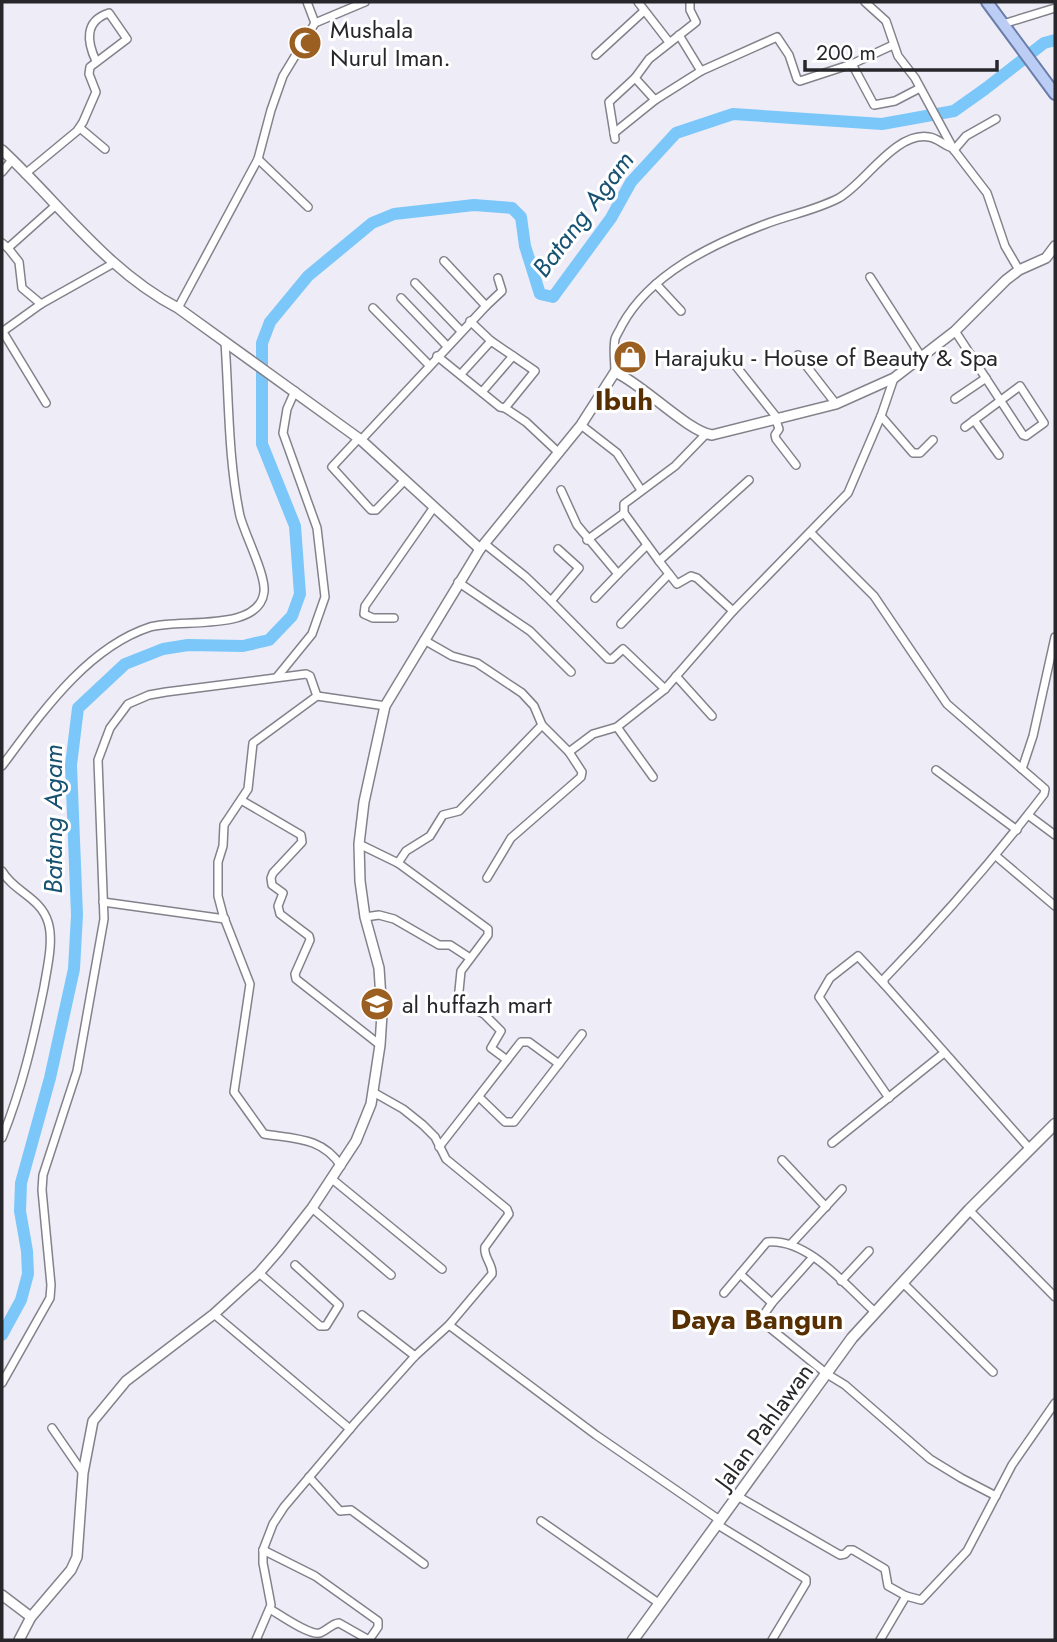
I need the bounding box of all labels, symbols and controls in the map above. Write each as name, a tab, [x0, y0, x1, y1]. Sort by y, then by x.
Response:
place label: Mushala Nurul Iman.	[330, 12, 451, 75]
mosque icon: Mushala Nurul Iman.	[286, 24, 324, 62]
scale bar	[805, 28, 998, 72]
text: 200 m	[816, 38, 876, 68]
water label: Batang Agam	[523, 143, 643, 285]
shop icon: Harajuku - House of Beauty & Spa	[611, 338, 649, 376]
place label: Harajuku - House of Beauty & Spa	[654, 340, 998, 375]
district label: Ibuh	[595, 380, 653, 421]
water label: Batang Agam	[34, 744, 72, 894]
school or university icon: al huffazh mart	[358, 985, 396, 1023]
place label: al huffazh mart	[402, 987, 552, 1022]
district label: Daya Bangun	[671, 1299, 843, 1340]
street label: Jalan Pahlawan	[705, 1356, 822, 1499]

